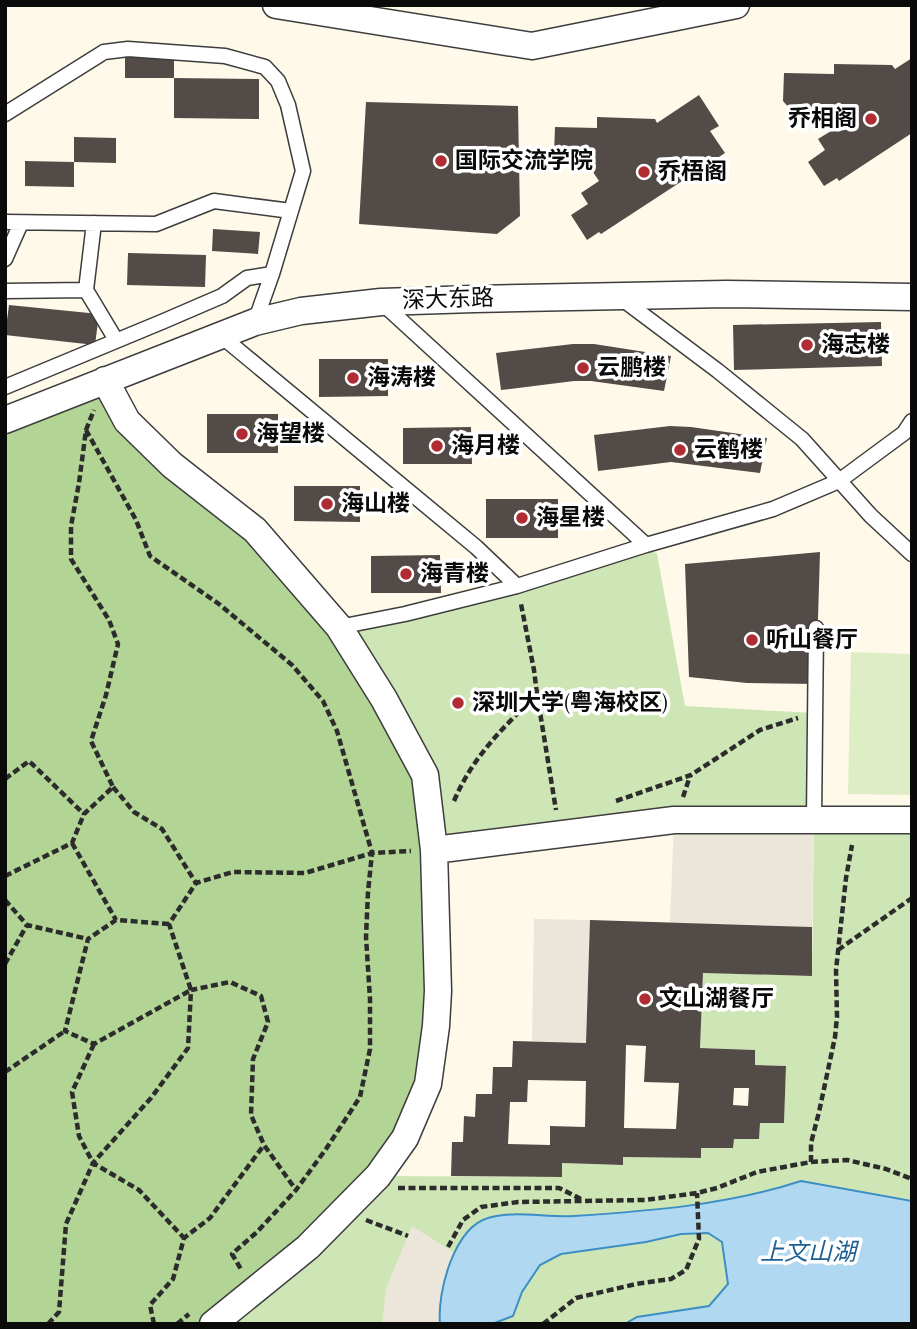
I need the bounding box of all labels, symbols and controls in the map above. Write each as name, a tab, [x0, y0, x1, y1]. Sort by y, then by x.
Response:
place label: 乔相阁	[788, 102, 857, 137]
marker: 乔相阁	[863, 111, 879, 127]
place label: 国际交流学院	[455, 144, 593, 179]
marker: 国际交流学院	[433, 153, 449, 169]
place label: 乔梧阁	[658, 155, 727, 190]
marker: 乔梧阁	[636, 164, 652, 180]
street label: 深大东路	[401, 281, 495, 319]
place label: 海志楼	[821, 328, 890, 363]
marker: 海志楼	[799, 337, 815, 353]
place label: 云鹏楼	[597, 351, 666, 386]
marker: 云鹏楼	[575, 360, 591, 376]
place label: 海涛楼	[367, 361, 436, 396]
marker: 海涛楼	[345, 370, 361, 386]
place label: 海望楼	[256, 417, 325, 452]
marker: 海望楼	[234, 426, 250, 442]
place label: 海月楼	[451, 429, 520, 464]
place label: 云鹤楼	[694, 433, 763, 468]
marker: 海月楼	[429, 438, 445, 454]
marker: 云鹤楼	[672, 442, 688, 458]
place label: 海山楼	[341, 487, 410, 522]
marker: 海山楼	[319, 496, 335, 512]
place label: 海星楼	[536, 501, 605, 536]
marker: 海星楼	[514, 510, 530, 526]
place label: 海青楼	[420, 557, 489, 592]
marker: 海青楼	[398, 566, 414, 582]
place label: 听山餐厅	[766, 623, 858, 658]
marker: 听山餐厅	[744, 632, 760, 648]
place label: 深圳大学(粤海校区)	[472, 686, 668, 721]
marker: 深圳大学(粤海校区)	[450, 695, 466, 711]
place label: 文山湖餐厅	[659, 982, 774, 1017]
marker: 文山湖餐厅	[637, 991, 653, 1007]
water label: 上文山湖	[760, 1235, 860, 1271]

